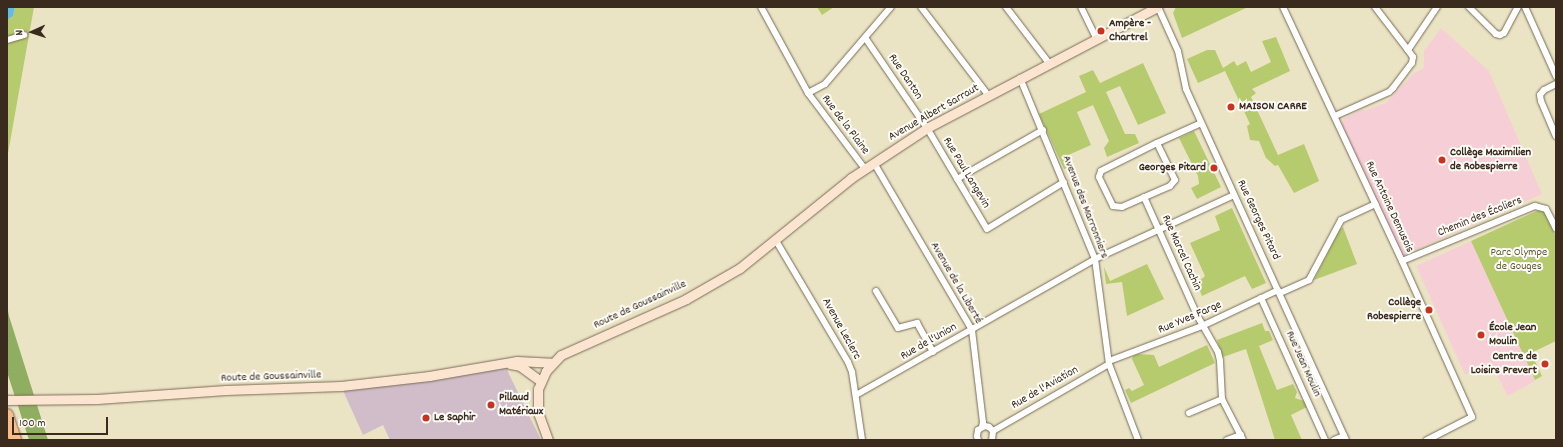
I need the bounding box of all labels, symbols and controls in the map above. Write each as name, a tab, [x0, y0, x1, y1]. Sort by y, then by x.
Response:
north arrow	[12, 12, 52, 52]
place label: Ampère - Chartrel	[1109, 17, 1151, 45]
marker: Ampère - Chartrel	[1096, 26, 1106, 36]
text: N	[12, 29, 28, 36]
street label: Rue Danton	[885, 52, 925, 102]
street label: Avenue Albert Sarraut	[886, 81, 982, 145]
street label: Rue de la Plaine	[818, 92, 872, 158]
place label: MAISON CARRE	[1239, 100, 1307, 114]
marker: MAISON CARRE	[1226, 102, 1236, 112]
street label: Rue Paul Langevin	[939, 135, 993, 211]
place label: Collège Maximilien de Robespierre	[1450, 146, 1531, 174]
street label: Avenue des Marronniers	[1059, 153, 1111, 261]
marker: Collège Maximilien de Robespierre	[1437, 155, 1447, 165]
street label: Rue Antoine Demusois	[1362, 159, 1416, 255]
place label: Georges Pitard	[1139, 161, 1206, 175]
marker: Georges Pitard	[1209, 163, 1219, 173]
street label: Rue Georges Pitard	[1233, 178, 1283, 262]
street label: Chemin des Écoliers	[1436, 194, 1524, 240]
street label: Rue Marcel Cachin	[1158, 213, 1204, 293]
street label: Avenue de la Liberté	[927, 240, 985, 326]
park label: Parc Olympe de Gouges	[1491, 246, 1547, 274]
street label: Route de Goussainville	[591, 277, 689, 333]
street label: Avenue Leclerc	[818, 296, 864, 362]
place label: Collège Robespierre	[1367, 296, 1421, 324]
street label: Rue Yves Farge	[1156, 298, 1224, 338]
marker: Collège Robespierre	[1424, 305, 1434, 315]
street label: Rue de l'Union	[898, 320, 960, 364]
place label: École Jean Moulin	[1489, 321, 1536, 349]
street label: Rue Jean Moulin	[1282, 329, 1324, 399]
marker: École Jean Moulin	[1476, 330, 1486, 340]
place label: Centre de Loisirs Prevert	[1471, 350, 1537, 378]
marker: Centre de Loisirs Prevert	[1540, 359, 1550, 369]
street label: Rue de l'Aviation	[1009, 363, 1081, 413]
street label: Route de Goussainville	[220, 368, 322, 386]
place label: Pillaud Matériaux	[499, 391, 543, 419]
marker: Pillaud Matériaux	[486, 400, 496, 410]
scale bar	[14, 409, 110, 435]
place label: Le Saphir	[434, 411, 476, 425]
marker: Le Saphir	[421, 413, 431, 423]
text: 100 m	[19, 415, 46, 432]

